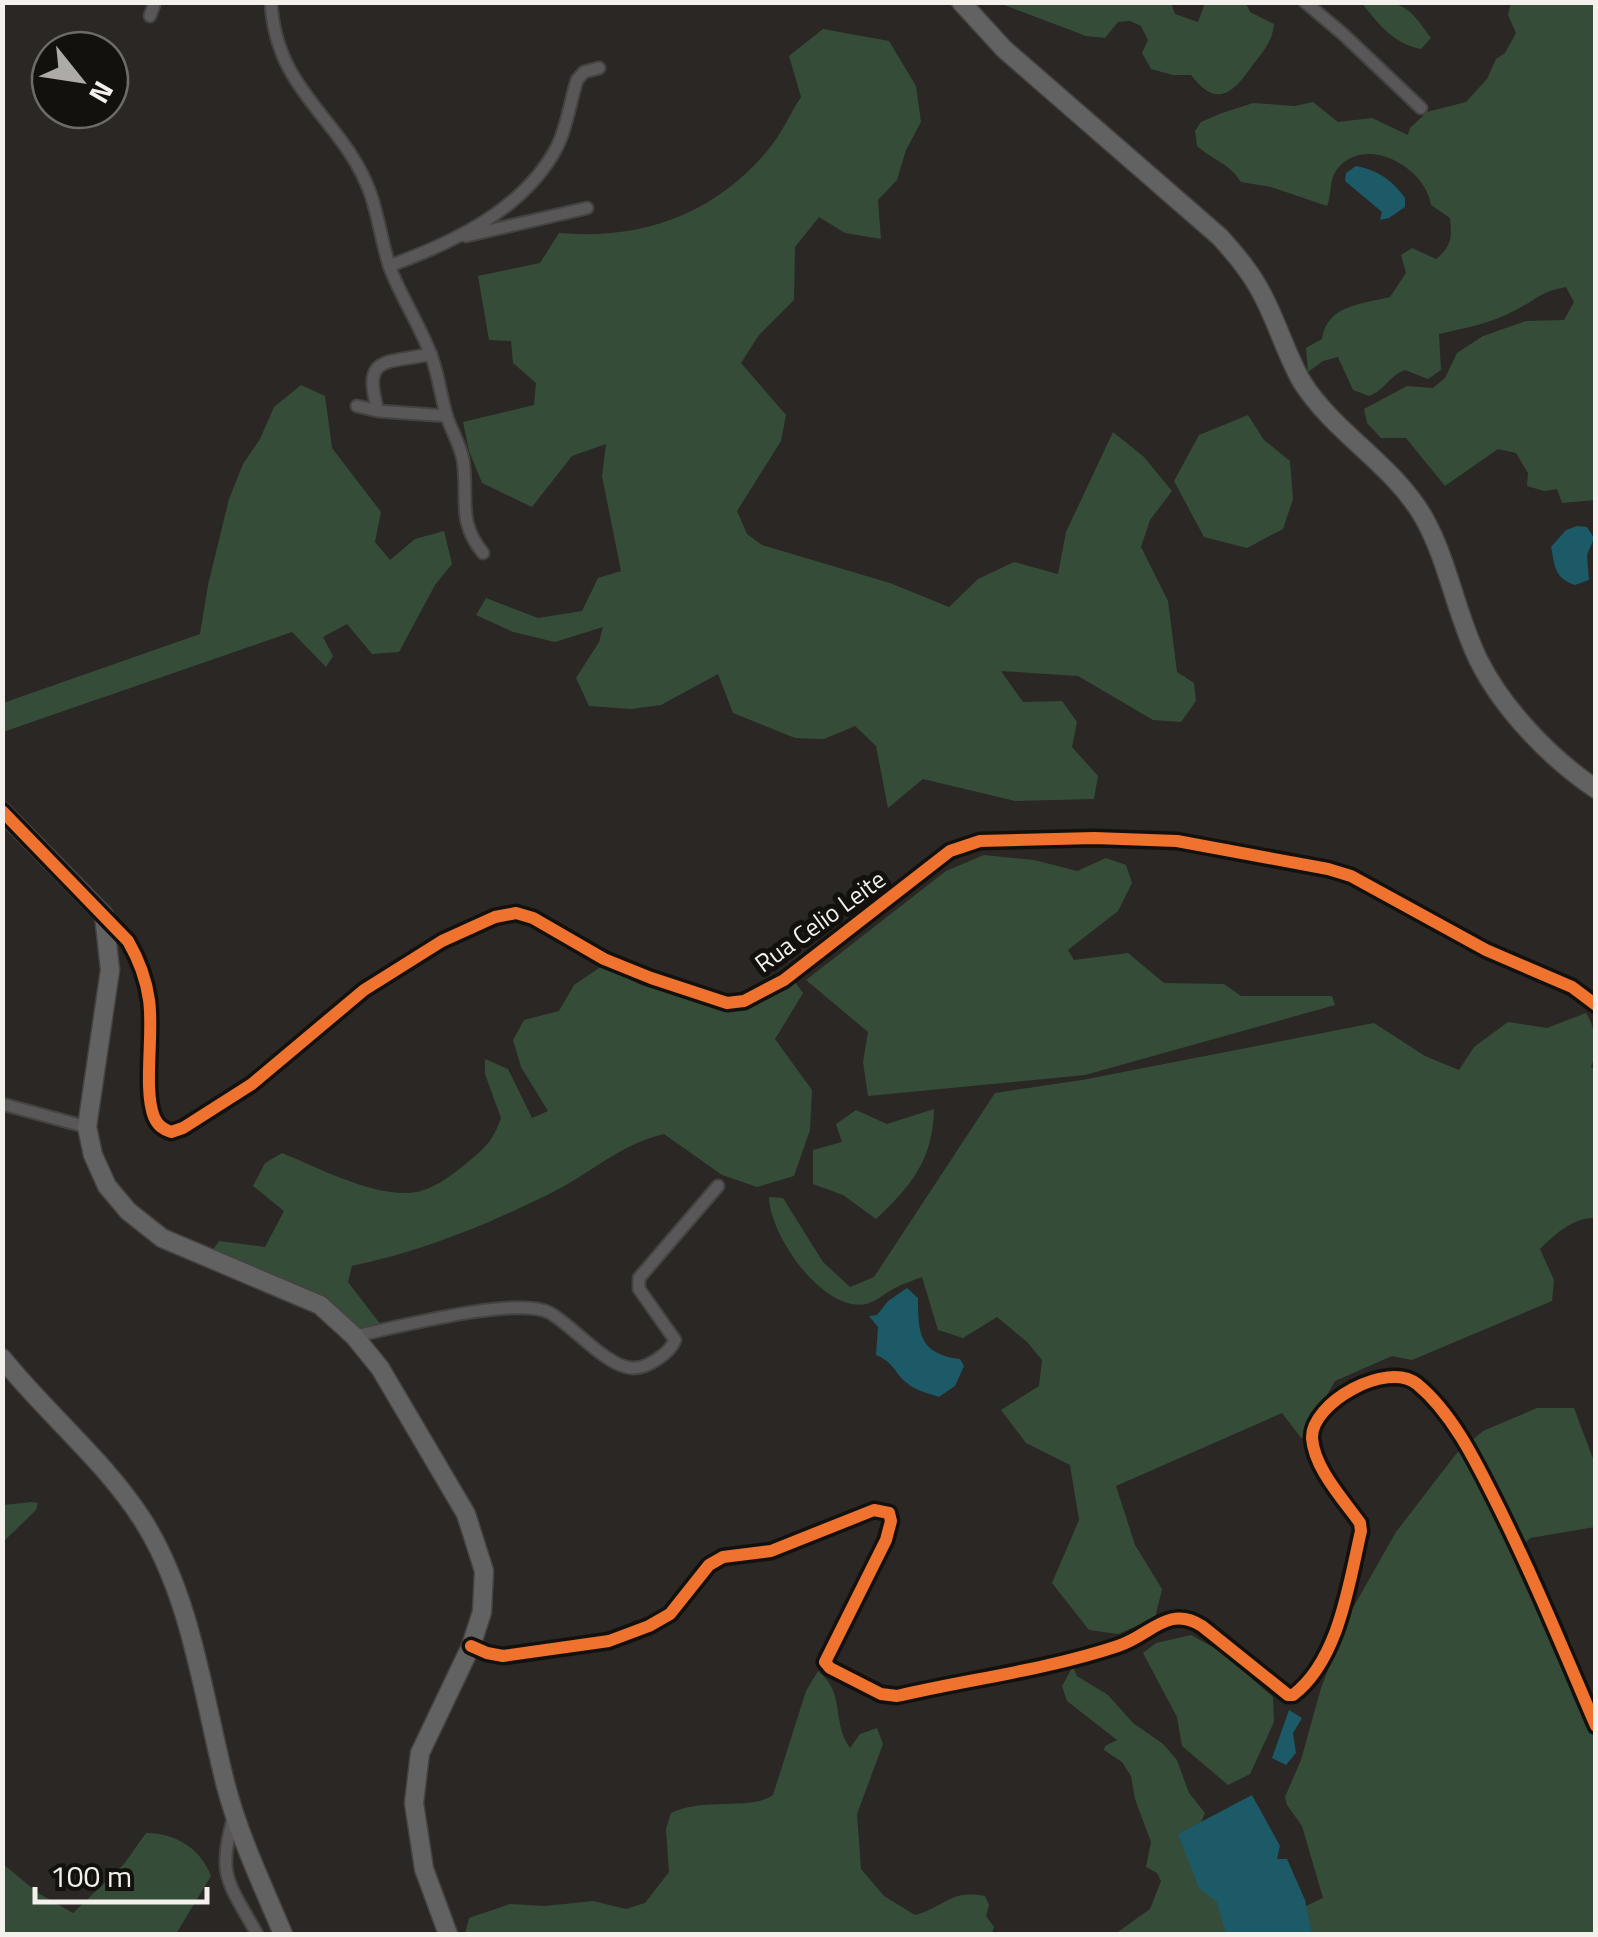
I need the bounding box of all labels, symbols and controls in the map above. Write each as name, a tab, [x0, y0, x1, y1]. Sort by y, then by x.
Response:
north arrow	[30, 30, 130, 130]
text: N	[79, 74, 126, 112]
street label: Rua Celio Leite	[747, 860, 893, 982]
scale bar	[35, 1842, 208, 1904]
text: 100 m	[50, 1853, 132, 1899]

